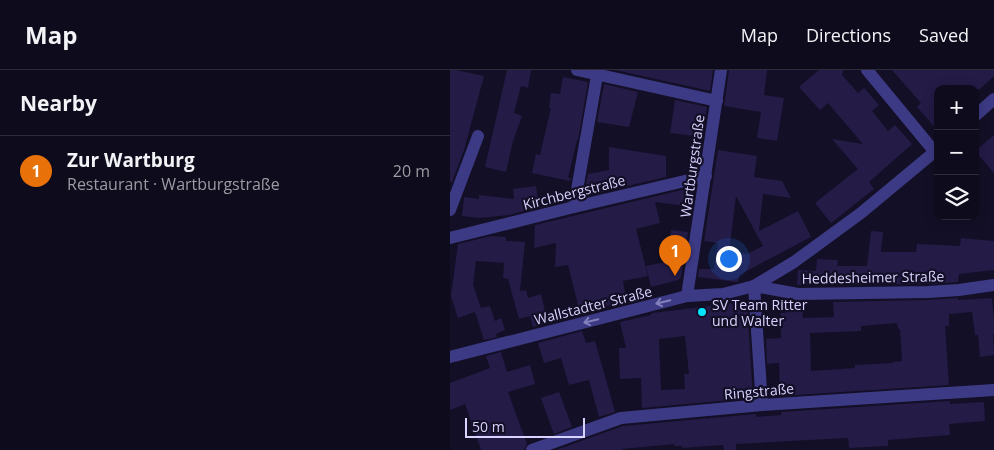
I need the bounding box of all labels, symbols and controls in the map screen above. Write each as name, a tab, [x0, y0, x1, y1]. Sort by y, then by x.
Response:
text: Map	[25, 18, 77, 51]
text: Map	[741, 23, 778, 47]
text: Directions	[806, 23, 891, 47]
text: Saved	[919, 23, 969, 47]
map controls	[934, 85, 979, 220]
button: +	[934, 85, 979, 130]
text: Nearby	[20, 89, 97, 117]
street label: Wartburgstraße	[675, 113, 709, 219]
button: −	[934, 130, 979, 175]
text: Zur Wartburg	[67, 147, 195, 173]
text: 1	[31, 160, 41, 182]
text: 20 m	[393, 160, 430, 182]
street label: Kirchbergstraße	[521, 170, 627, 214]
text: Restaurant · Wartburgstraße	[67, 173, 280, 195]
button: layers	[934, 175, 979, 220]
pin: 1	[659, 235, 691, 276]
your location	[716, 246, 742, 272]
street label: Heddesheimer Straße	[801, 266, 945, 288]
street label: Wallstadter Straße	[532, 281, 654, 329]
place label: SV Team Ritter und Walter	[712, 295, 808, 330]
one-way arrow	[655, 298, 671, 308]
marker: SV Team Ritter und Walter	[696, 306, 708, 318]
one-way arrow	[583, 317, 599, 326]
street label: Ringstraße	[723, 378, 795, 404]
scale bar	[465, 415, 585, 438]
text: 50 m	[472, 417, 505, 436]

